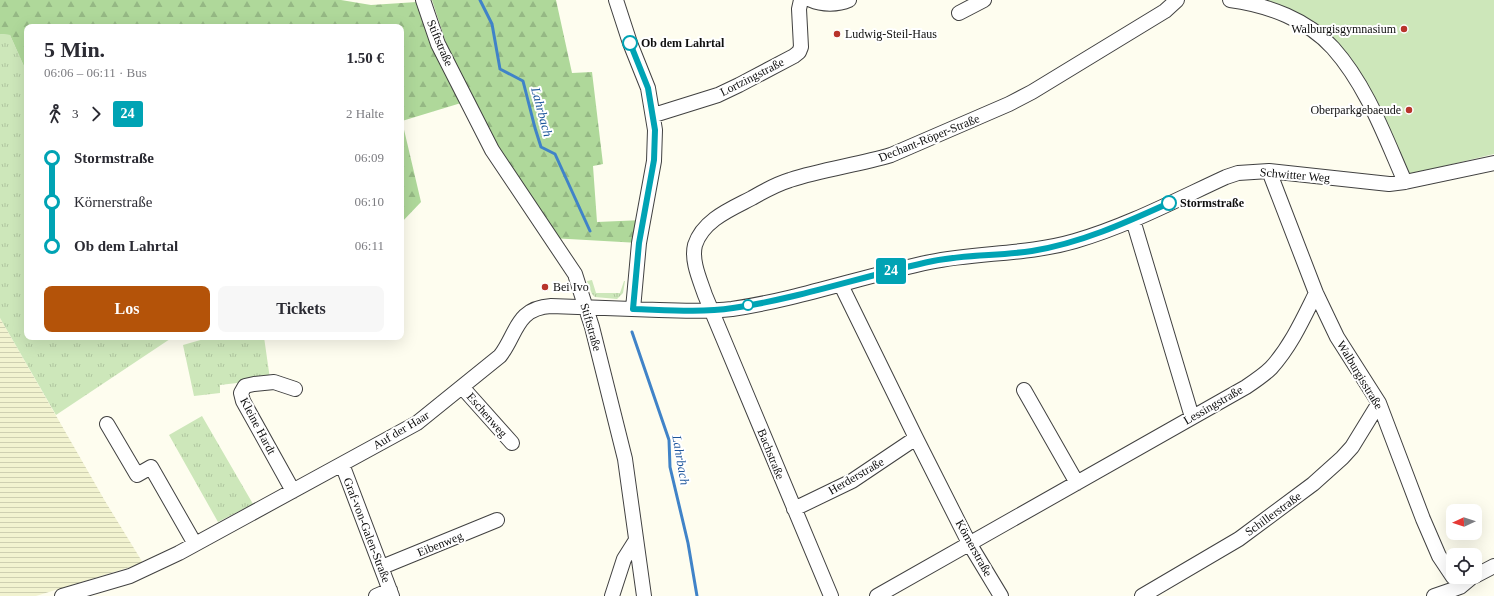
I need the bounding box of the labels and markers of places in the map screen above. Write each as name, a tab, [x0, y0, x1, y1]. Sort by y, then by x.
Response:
place label: Walburgisgymnasium	[1291, 22, 1397, 36]
marker: Walburgisgymnasium	[1399, 24, 1409, 34]
place label: Ludwig-Steil-Haus	[845, 27, 937, 41]
marker: Ludwig-Steil-Haus	[832, 29, 842, 39]
marker: Ob dem Lahrtal	[622, 35, 638, 51]
place label: Ob dem Lahrtal	[641, 36, 725, 50]
place label: Oberparkgebaeude	[1310, 103, 1401, 117]
marker: Oberparkgebaeude	[1404, 105, 1414, 115]
marker: Stormstraße	[1161, 195, 1177, 211]
place label: Stormstraße	[1180, 196, 1245, 210]
place label: Bei Ivo	[553, 280, 589, 294]
marker: Bei Ivo	[540, 282, 550, 292]
unlabelled marker	[742, 299, 754, 311]

